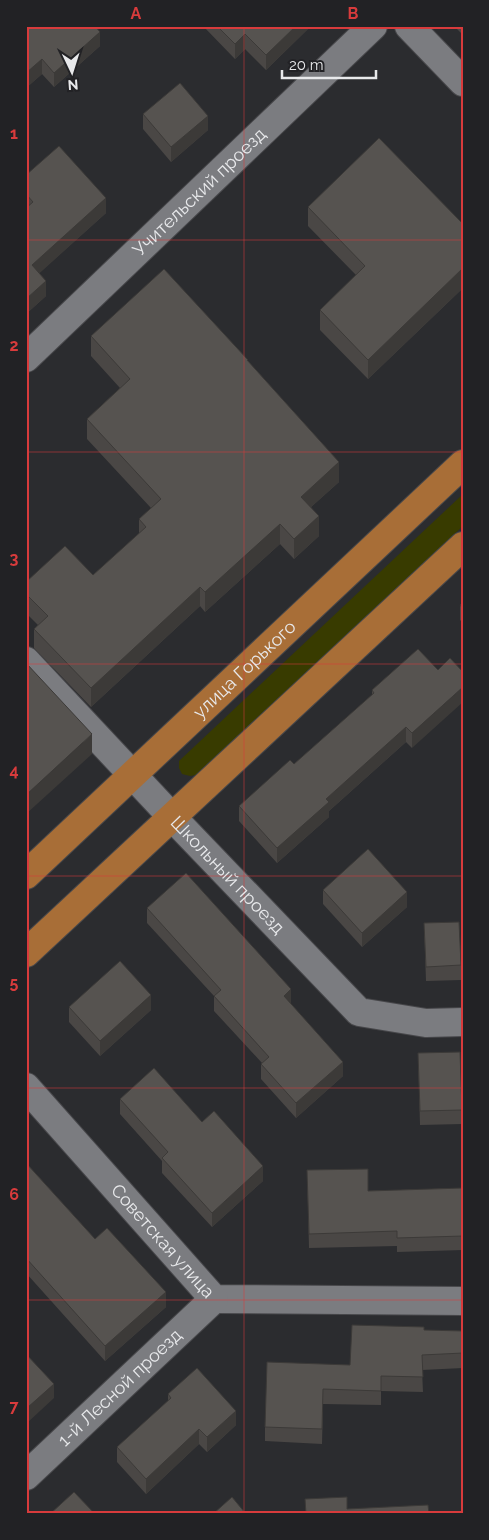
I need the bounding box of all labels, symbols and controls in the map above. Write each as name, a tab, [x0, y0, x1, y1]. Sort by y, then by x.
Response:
text: A	[131, 4, 142, 23]
text: B	[348, 4, 359, 23]
north arrow	[48, 48, 98, 98]
scale bar	[282, 48, 375, 80]
text: 20 m	[289, 56, 324, 74]
text: N	[67, 77, 79, 93]
street label: Учительский проезд	[128, 123, 270, 260]
text: 1	[10, 124, 18, 143]
text: 2	[9, 336, 19, 355]
text: 3	[10, 549, 19, 568]
street label: улица Горького	[189, 616, 300, 722]
text: 4	[9, 761, 19, 780]
street label: Школьный проезд	[167, 811, 289, 938]
text: 5	[10, 973, 19, 992]
street label: Советская улица	[107, 1179, 219, 1302]
text: 6	[9, 1185, 19, 1204]
street label: 1-й Лесной проезд	[53, 1324, 186, 1450]
text: 7	[10, 1397, 19, 1416]

